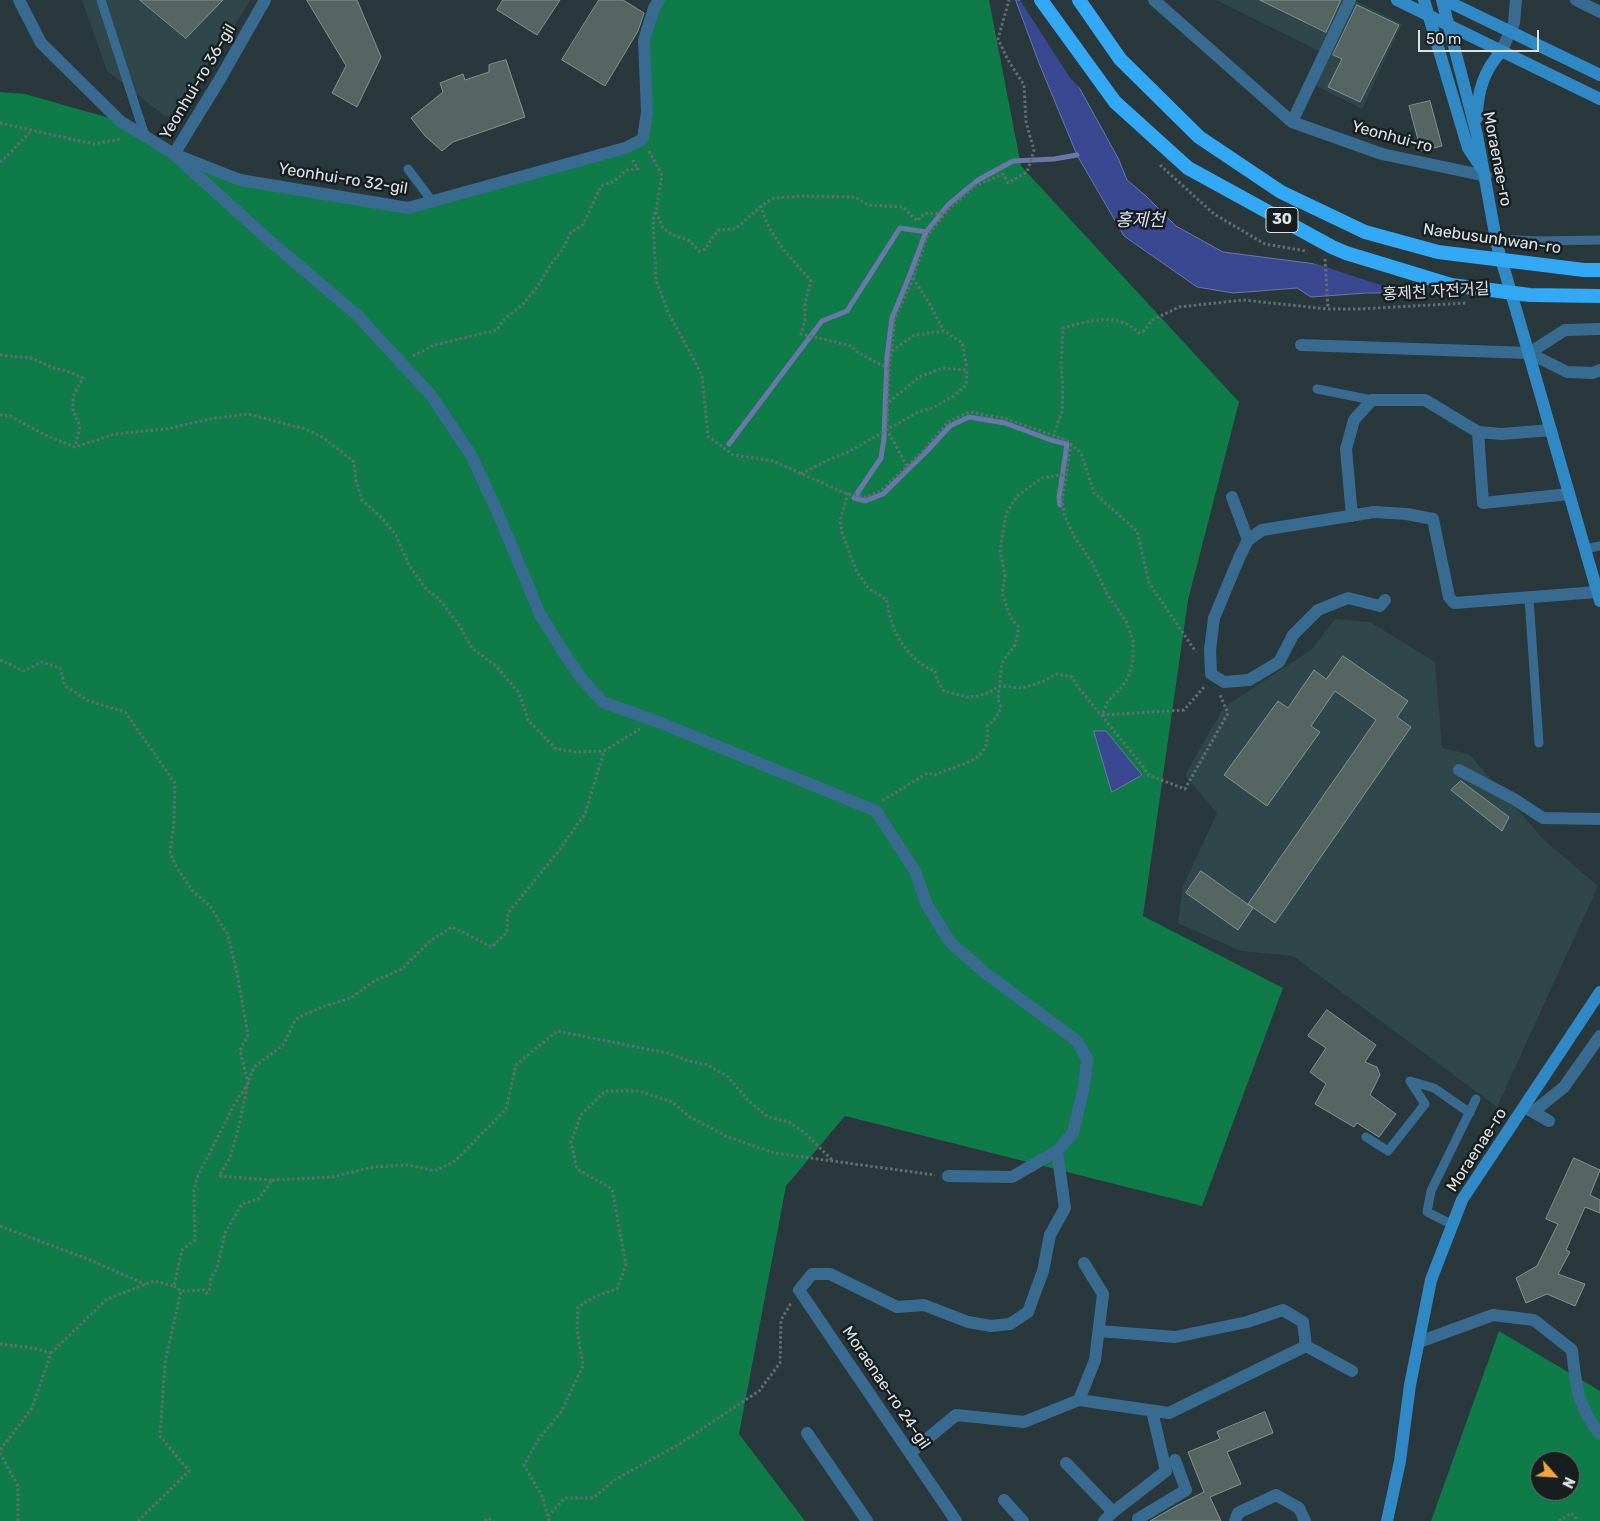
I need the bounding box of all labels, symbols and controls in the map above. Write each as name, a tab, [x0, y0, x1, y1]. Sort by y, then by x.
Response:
scale bar	[1420, 20, 1541, 52]
street label: Yeonhui-ro 36-gil	[156, 21, 240, 143]
text: 50 m	[1426, 30, 1461, 48]
street label: Moraenae-ro	[1478, 110, 1516, 208]
street label: Yeonhui-ro	[1349, 117, 1435, 157]
street label: Yeonhui-ro 32-gil	[277, 159, 409, 199]
road number: 30	[1266, 208, 1298, 232]
water label: 홍제천	[1115, 210, 1165, 232]
street label: Naebusunhwan-ro	[1422, 220, 1562, 258]
street label: 홍제천 자전거길	[1382, 280, 1490, 304]
street label: Moraenae-ro	[1443, 1105, 1511, 1195]
street label: Moraenae-ro 24-gil	[838, 1323, 934, 1453]
north arrow	[1530, 1451, 1580, 1501]
text: N	[1558, 1474, 1578, 1491]

